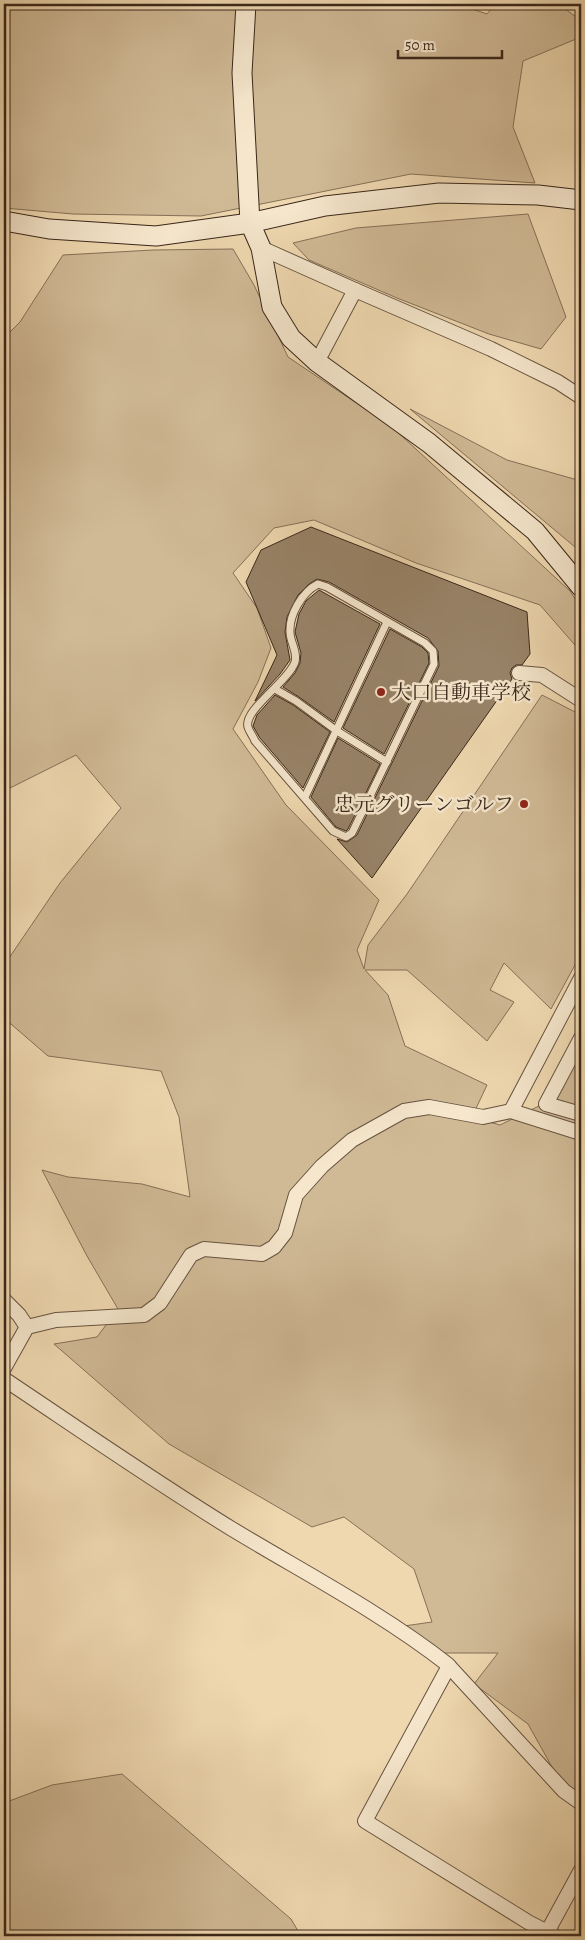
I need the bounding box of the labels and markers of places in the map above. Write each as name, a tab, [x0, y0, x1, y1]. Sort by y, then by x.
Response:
place label: 大口自動車学校	[391, 679, 531, 706]
marker: 大口自動車学校	[375, 686, 387, 698]
place label: 忠元グリーンゴルフ	[334, 791, 514, 818]
marker: 忠元グリーンゴルフ	[518, 798, 530, 810]

